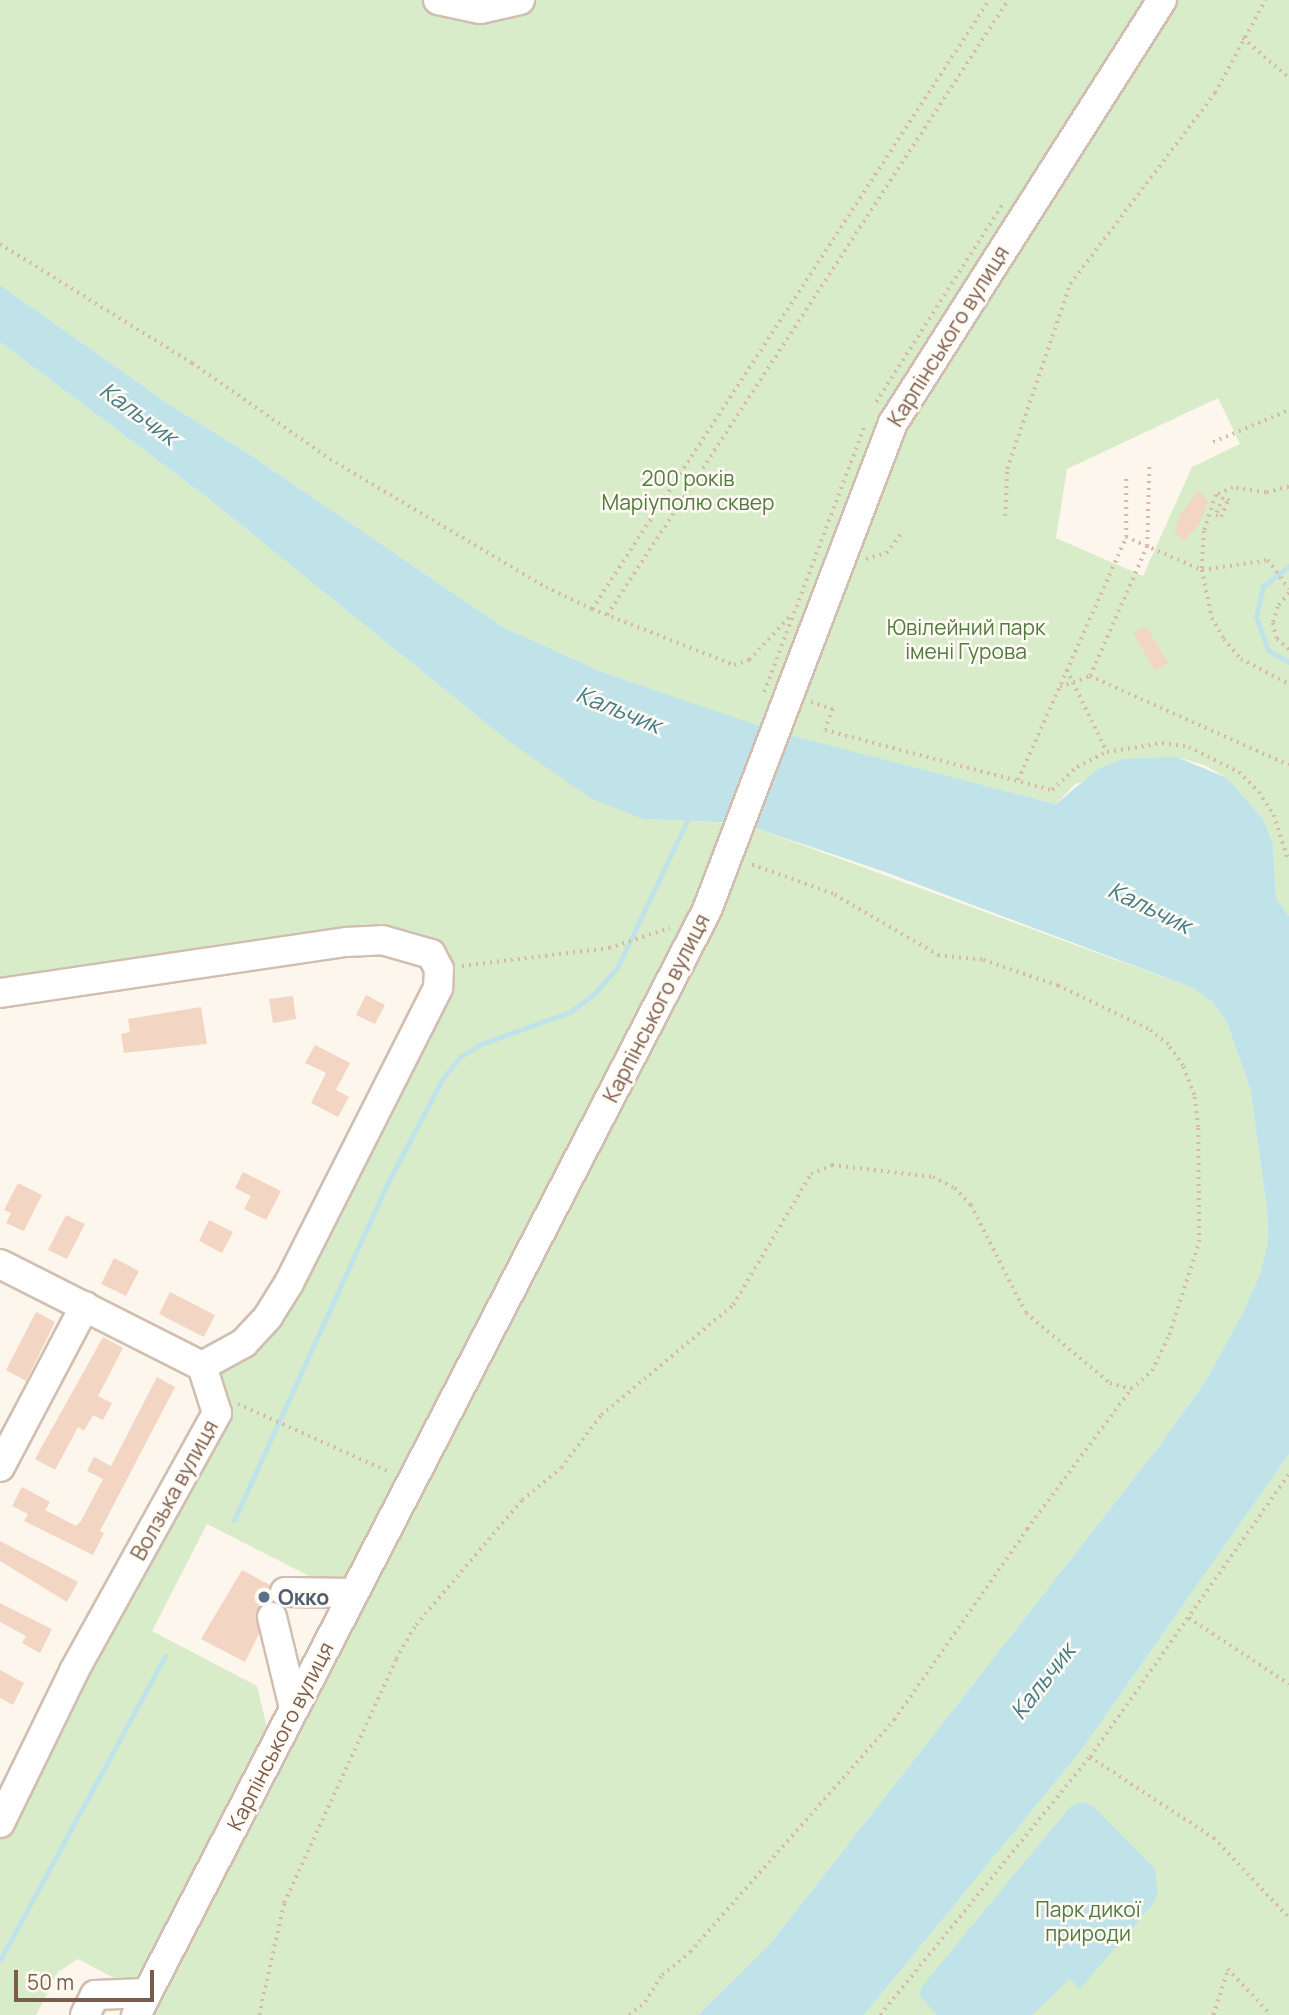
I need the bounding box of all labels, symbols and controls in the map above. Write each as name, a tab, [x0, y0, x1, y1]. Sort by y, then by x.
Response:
street label: Карпінського вулиця	[882, 241, 1014, 431]
water label: Кальчик	[95, 376, 183, 450]
park label: 200 років Маріуполю сквер	[602, 465, 774, 515]
park label: Ювілейний парк імені Гурова	[887, 614, 1045, 664]
water label: Кальчик	[573, 680, 665, 738]
water label: Кальчик	[1104, 875, 1196, 939]
street label: Карпінського вулиця	[598, 910, 714, 1106]
street label: Волзька вулиця	[125, 1416, 223, 1564]
place label: Окко	[278, 1584, 329, 1610]
marker: Окко	[256, 1589, 272, 1605]
street label: Карпінського вулиця	[222, 1638, 338, 1834]
water label: Кальчик	[1004, 1638, 1080, 1724]
park label: Парк дикої природи	[1035, 1896, 1141, 1946]
scale bar	[18, 1955, 158, 1999]
text: 50 m	[27, 1968, 74, 1996]

